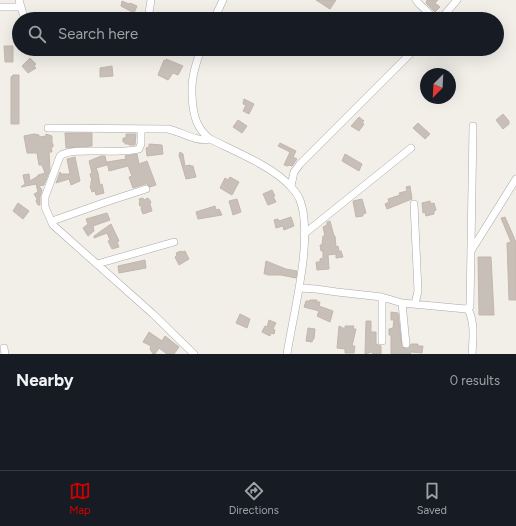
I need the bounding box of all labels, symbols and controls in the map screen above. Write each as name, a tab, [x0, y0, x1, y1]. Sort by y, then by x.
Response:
search box	[12, 12, 504, 56]
icon: search	[26, 23, 48, 45]
text: Search here	[58, 25, 138, 43]
north arrow	[420, 68, 456, 104]
text: Nearby	[16, 370, 74, 390]
text: 0 results	[450, 373, 500, 388]
tab: Map	[69, 480, 91, 517]
tab: Directions	[229, 480, 279, 517]
tab: Saved	[417, 480, 447, 517]

